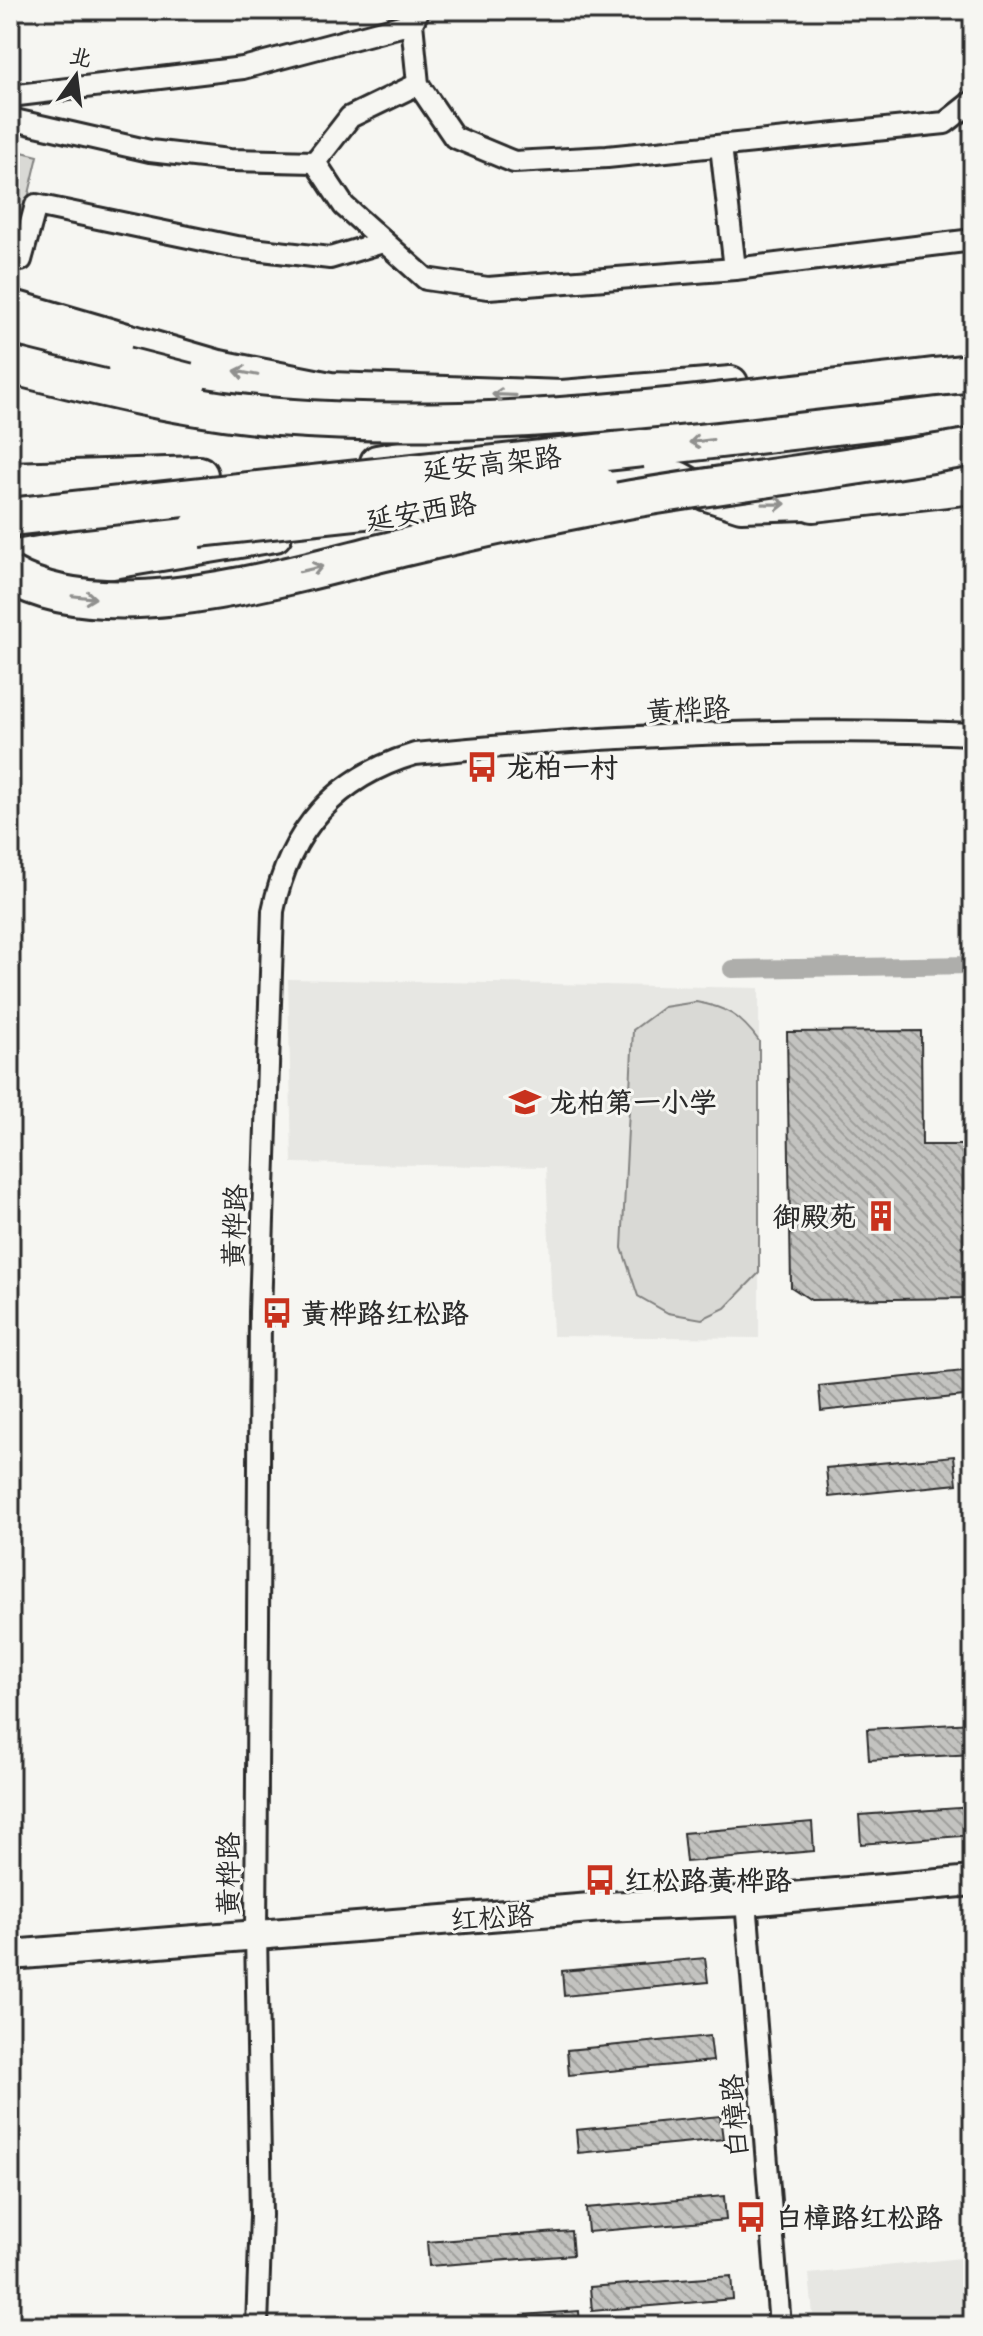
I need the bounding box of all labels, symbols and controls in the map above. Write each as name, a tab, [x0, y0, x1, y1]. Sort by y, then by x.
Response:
north arrow	[36, 36, 116, 116]
text: 北	[67, 40, 95, 74]
one-way arrow	[234, 364, 259, 379]
one-way arrow	[491, 387, 518, 402]
one-way arrow	[689, 434, 714, 449]
street label: 延安高架路	[420, 437, 564, 489]
street label: 延安西路	[363, 483, 479, 539]
one-way arrow	[760, 496, 787, 512]
one-way arrow	[298, 561, 324, 576]
one-way arrow	[71, 589, 97, 604]
street label: 黄桦路	[645, 688, 731, 730]
place label: 龙柏一村	[506, 748, 618, 786]
bus stop icon: 龙柏一村	[465, 750, 499, 784]
place label: 龙柏第一小学	[549, 1083, 717, 1121]
school or university icon: 龙柏第一小学	[508, 1085, 542, 1119]
street label: 黄桦路	[214, 1183, 254, 1269]
place label: 御殿苑	[773, 1197, 857, 1235]
building icon: 御殿苑	[864, 1199, 898, 1233]
place label: 黄桦路红松路	[301, 1294, 469, 1332]
bus stop icon: 黄桦路红松路	[260, 1296, 294, 1330]
street label: 黄桦路	[209, 1832, 247, 1916]
place label: 红松路黄桦路	[624, 1861, 792, 1899]
bus stop icon: 红松路黄桦路	[583, 1863, 617, 1897]
street label: 红松路	[449, 1895, 535, 1939]
street label: 白樟路	[712, 2073, 756, 2159]
place label: 白樟路红松路	[775, 2198, 943, 2236]
bus stop icon: 白樟路红松路	[734, 2200, 768, 2234]

